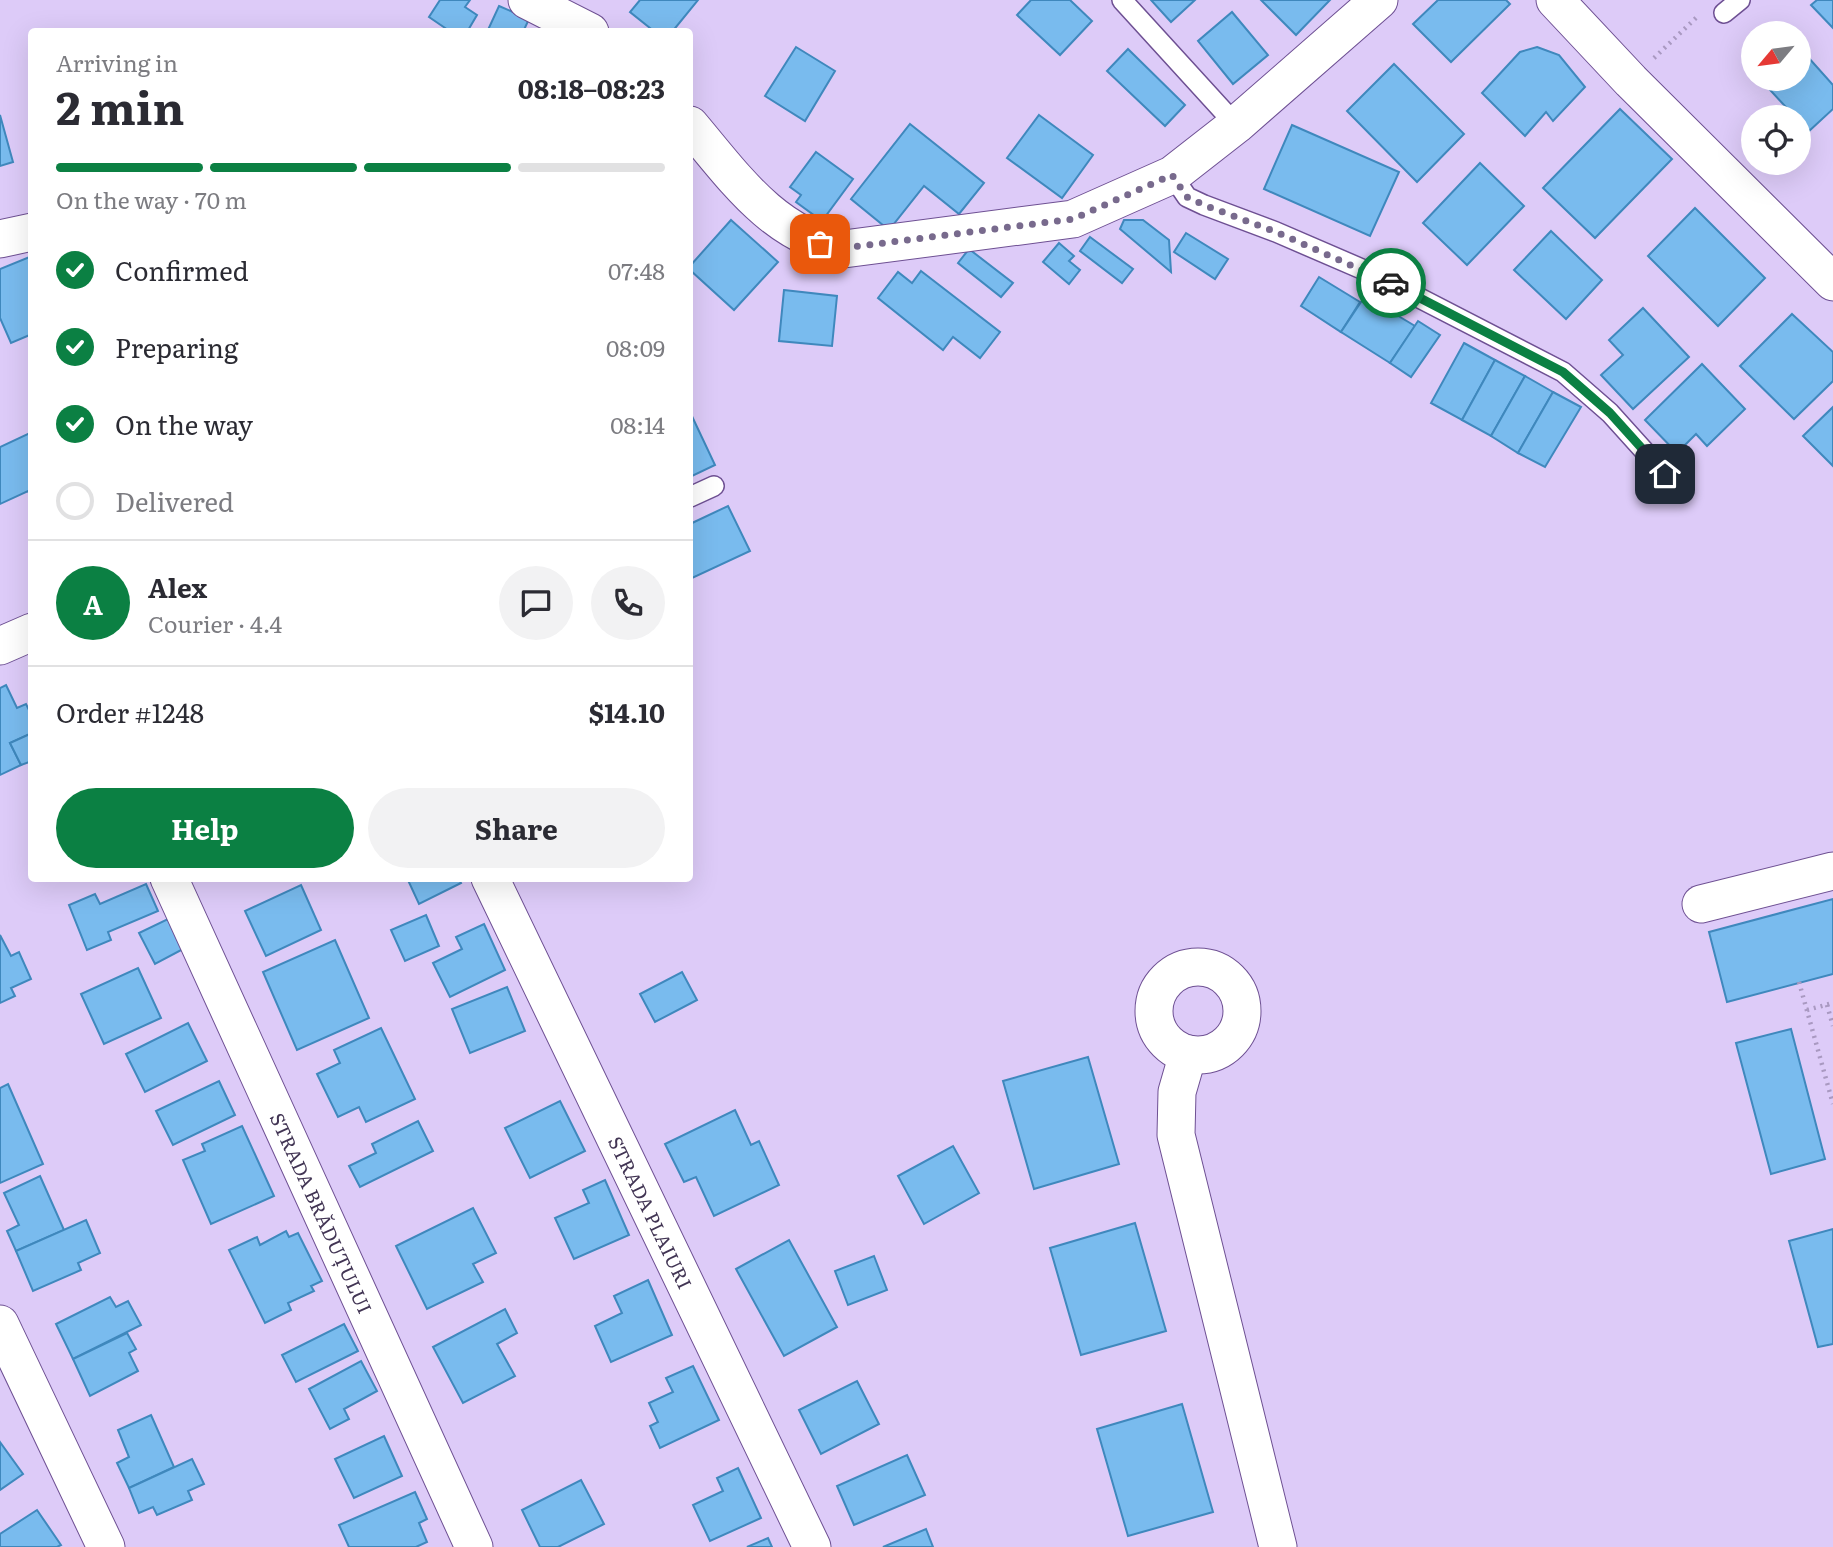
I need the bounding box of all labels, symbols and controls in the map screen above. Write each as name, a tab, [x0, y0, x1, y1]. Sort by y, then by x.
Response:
north arrow	[1741, 21, 1811, 91]
map controls	[1741, 21, 1811, 175]
text: Arriving in	[56, 45, 178, 79]
text: 08:18–08:23	[518, 68, 665, 107]
text: 2 min	[56, 71, 185, 139]
button: locate	[1741, 105, 1811, 175]
text: On the way · 70 m	[56, 182, 247, 216]
pin	[790, 214, 850, 274]
icon: bag	[801, 225, 839, 263]
courier	[1356, 248, 1426, 318]
text: Confirmed	[115, 250, 249, 289]
icon: check	[56, 251, 94, 289]
text: 07:48	[608, 253, 665, 287]
icon: car	[1372, 264, 1410, 302]
text: Preparing	[115, 327, 238, 366]
icon: check	[56, 328, 94, 366]
text: 08:09	[606, 330, 665, 364]
text: On the way	[115, 404, 253, 443]
icon: check	[56, 405, 94, 443]
text: 08:14	[610, 407, 665, 441]
pin	[1635, 444, 1695, 504]
icon: home	[1646, 455, 1684, 493]
text: Delivered	[115, 481, 234, 520]
button: chat	[499, 566, 573, 640]
button: phone	[591, 566, 665, 640]
text: Alex	[148, 567, 207, 606]
text: A	[83, 584, 103, 623]
text: Courier · 4.4	[148, 606, 282, 640]
text: Order #1248	[56, 692, 204, 731]
text: $14.10	[589, 692, 665, 731]
button: Help	[56, 788, 354, 868]
button: Share	[368, 788, 665, 868]
street label: STRADA BRĂDUȚULUI	[264, 1108, 380, 1318]
street label: STRADA PLAIURI	[602, 1131, 700, 1293]

